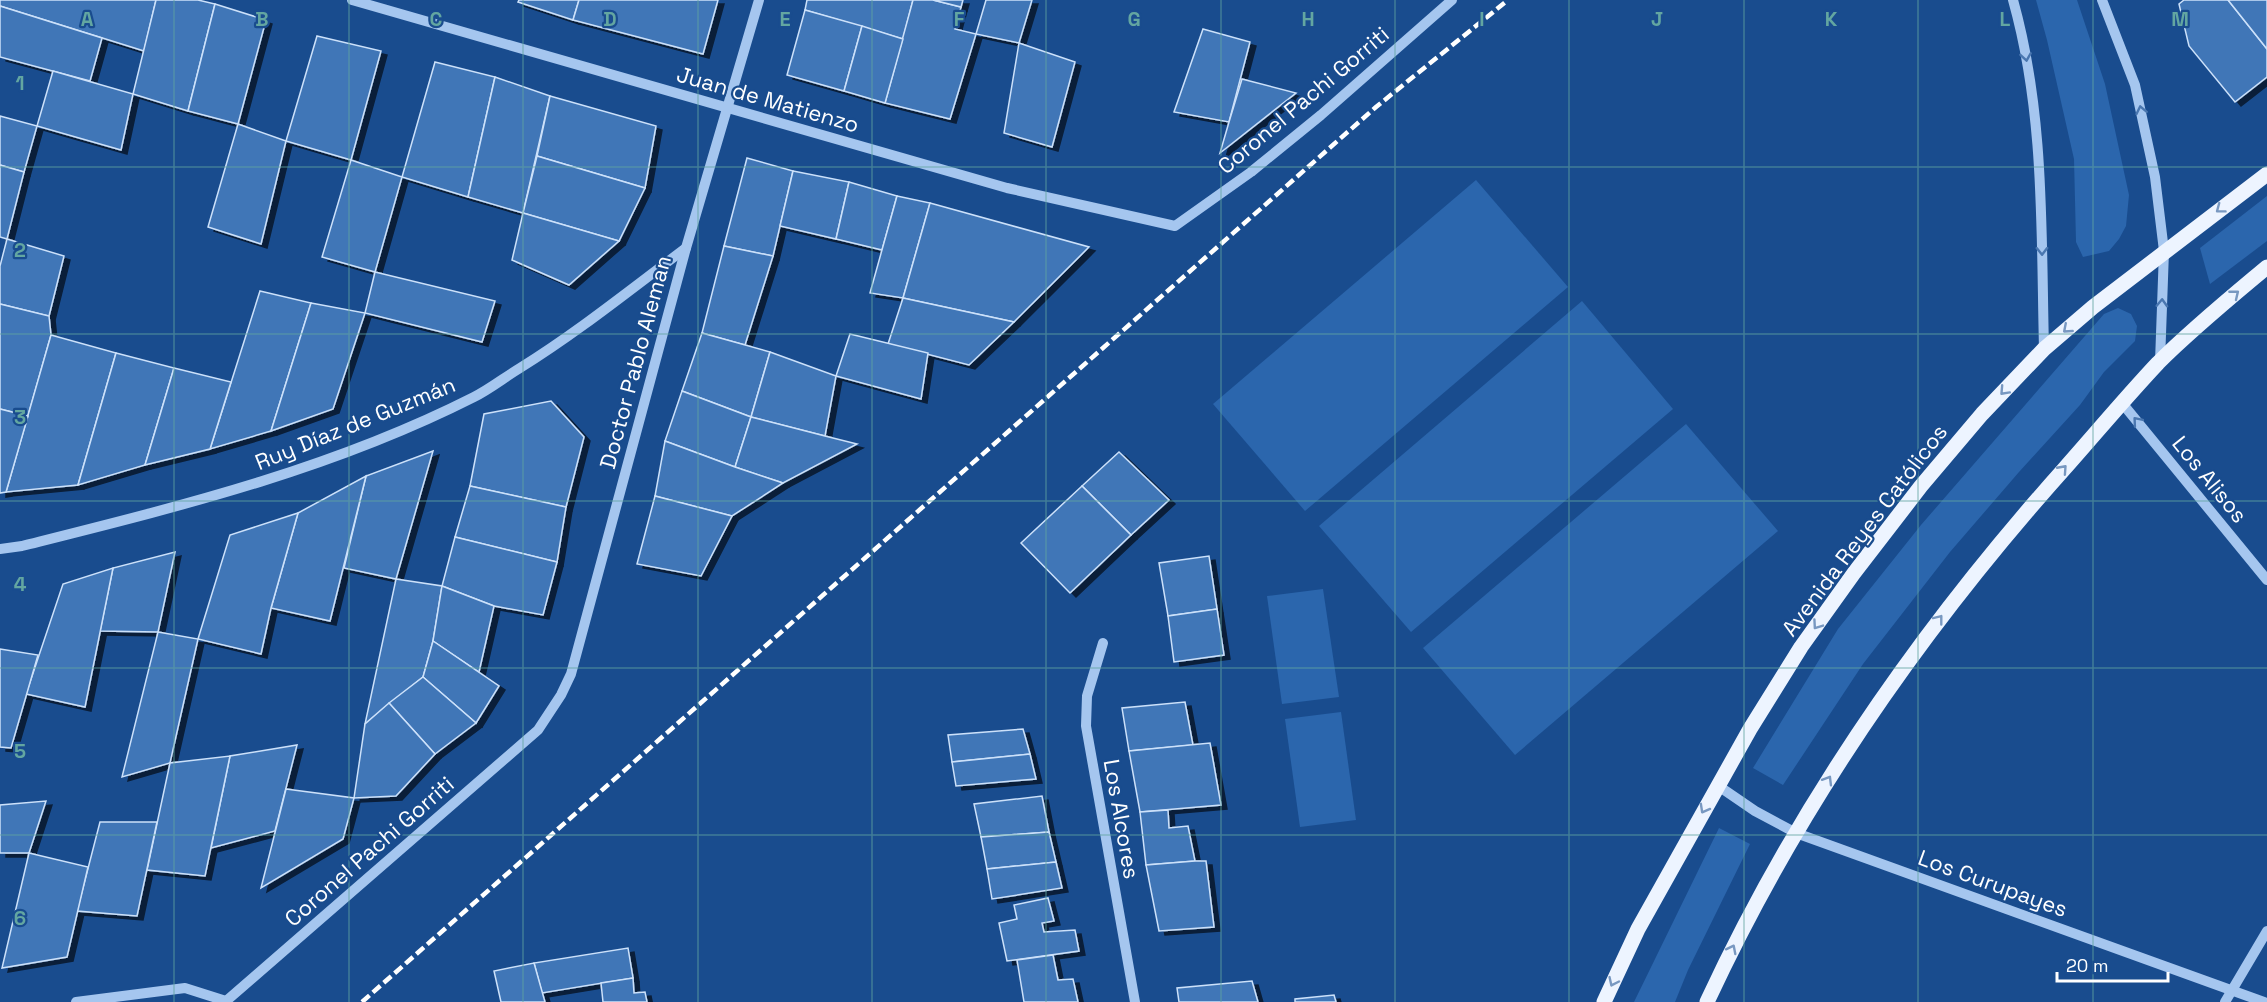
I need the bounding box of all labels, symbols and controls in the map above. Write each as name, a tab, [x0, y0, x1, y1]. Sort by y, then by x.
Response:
text: A	[81, 6, 94, 32]
text: B	[255, 6, 269, 32]
text: C	[430, 6, 443, 32]
text: D	[603, 6, 617, 32]
text: E	[779, 6, 791, 32]
text: F	[954, 6, 965, 32]
text: G	[1127, 6, 1141, 32]
text: H	[1301, 6, 1315, 32]
text: I	[1479, 6, 1485, 32]
text: J	[1651, 6, 1663, 32]
text: K	[1825, 6, 1838, 32]
text: L	[2000, 6, 2011, 32]
text: M	[2171, 6, 2189, 32]
street label: Coronel Pachi Gorriti	[1212, 20, 1394, 180]
one-way arrow	[2019, 51, 2032, 61]
street label: Juan de Matienzo	[674, 60, 862, 138]
text: 1	[15, 70, 25, 96]
one-way arrow	[2135, 106, 2148, 116]
one-way arrow	[2216, 202, 2227, 213]
text: 2	[14, 237, 26, 263]
one-way arrow	[2036, 246, 2048, 255]
street label: Doctor Pablo Aleman	[593, 252, 677, 472]
one-way arrow	[2228, 291, 2239, 302]
one-way arrow	[2156, 299, 2169, 308]
one-way arrow	[2063, 322, 2074, 333]
street label: Ruy Díaz de Guzmán	[251, 370, 459, 476]
one-way arrow	[2000, 384, 2011, 395]
text: 3	[14, 404, 26, 430]
one-way arrow	[2133, 417, 2144, 428]
street label: Avenida Reyes Católicos	[1775, 418, 1953, 642]
street label: Los Alisos	[2166, 430, 2254, 528]
one-way arrow	[2056, 466, 2067, 476]
text: 4	[14, 571, 27, 597]
one-way arrow	[1931, 615, 1942, 626]
one-way arrow	[1813, 619, 1824, 630]
text: 5	[14, 738, 26, 764]
street label: Los Alcores	[1098, 757, 1146, 881]
street label: Coronel Pachi Gorriti	[279, 770, 459, 932]
one-way arrow	[1821, 776, 1832, 786]
one-way arrow	[1700, 803, 1711, 813]
street label: Los Curupayes	[1915, 843, 2071, 923]
text: 6	[14, 905, 26, 931]
one-way arrow	[1725, 945, 1736, 956]
scale bar	[2057, 945, 2168, 983]
text: 20 m	[2066, 954, 2109, 977]
one-way arrow	[1608, 975, 1620, 986]

